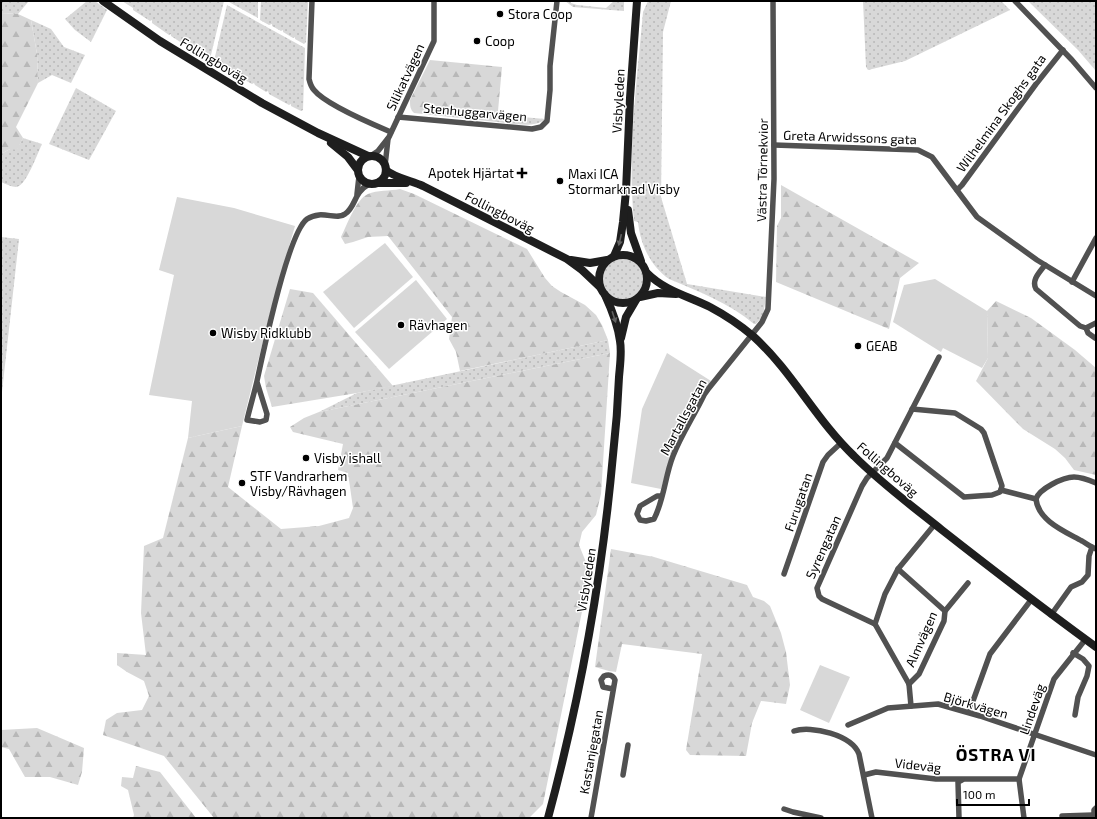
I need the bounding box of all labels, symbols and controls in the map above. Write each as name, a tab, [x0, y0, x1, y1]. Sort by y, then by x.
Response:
place label: Stora Coop	[508, 6, 573, 22]
marker: Stora Coop	[495, 9, 505, 19]
place label: Coop	[485, 33, 515, 49]
street label: Follingboväg	[177, 34, 251, 86]
marker: Coop	[472, 36, 482, 46]
street label: Silikatvägen	[383, 41, 427, 113]
street label: Wilhelmina Skoghs gata	[953, 51, 1049, 175]
street label: Visbyleden	[608, 68, 628, 134]
street label: Stenhuggarvägen	[422, 99, 528, 125]
street label: Västra Törnekvior	[753, 118, 771, 222]
street label: Greta Arwidssons gata	[783, 127, 917, 147]
place label: Apotek Hjärtat	[428, 165, 514, 181]
place label: Maxi ICA Stormarknad Visby	[568, 166, 680, 197]
marker: Apotek Hjärtat	[517, 168, 527, 178]
marker: Maxi ICA Stormarknad Visby	[555, 176, 565, 186]
street label: Follingboväg	[463, 188, 537, 236]
one-way arrow	[617, 234, 623, 246]
one-way arrow	[612, 312, 618, 324]
place label: Rävhagen	[409, 317, 468, 333]
marker: Rävhagen	[396, 320, 406, 330]
place label: Wisby Ridklubb	[221, 325, 311, 341]
marker: Wisby Ridklubb	[208, 328, 218, 338]
place label: GEAB	[866, 338, 898, 354]
marker: GEAB	[853, 341, 863, 351]
street label: Martallsgatan	[656, 376, 710, 458]
street label: Follingboväg	[854, 438, 922, 500]
place label: Visby ishall	[314, 450, 381, 466]
marker: Visby ishall	[301, 453, 311, 463]
place label: STF Vandrarhem Visby/Rävhagen	[250, 468, 347, 499]
street label: Furugatan	[781, 471, 815, 533]
marker: STF Vandrarhem Visby/Rävhagen	[237, 478, 247, 488]
street label: Syrengatan	[802, 513, 844, 581]
street label: Visbyleden	[573, 547, 599, 613]
street label: Almvägen	[902, 609, 940, 669]
street label: Lindeväg	[1016, 681, 1048, 737]
street label: Björkvägen	[942, 688, 1010, 722]
street label: Kastanjegatan	[576, 709, 606, 795]
district label: ÖSTRA VI	[956, 744, 1036, 764]
street label: Videväg	[894, 755, 942, 775]
scale bar	[957, 781, 1029, 807]
text: 100 m	[963, 787, 995, 801]

